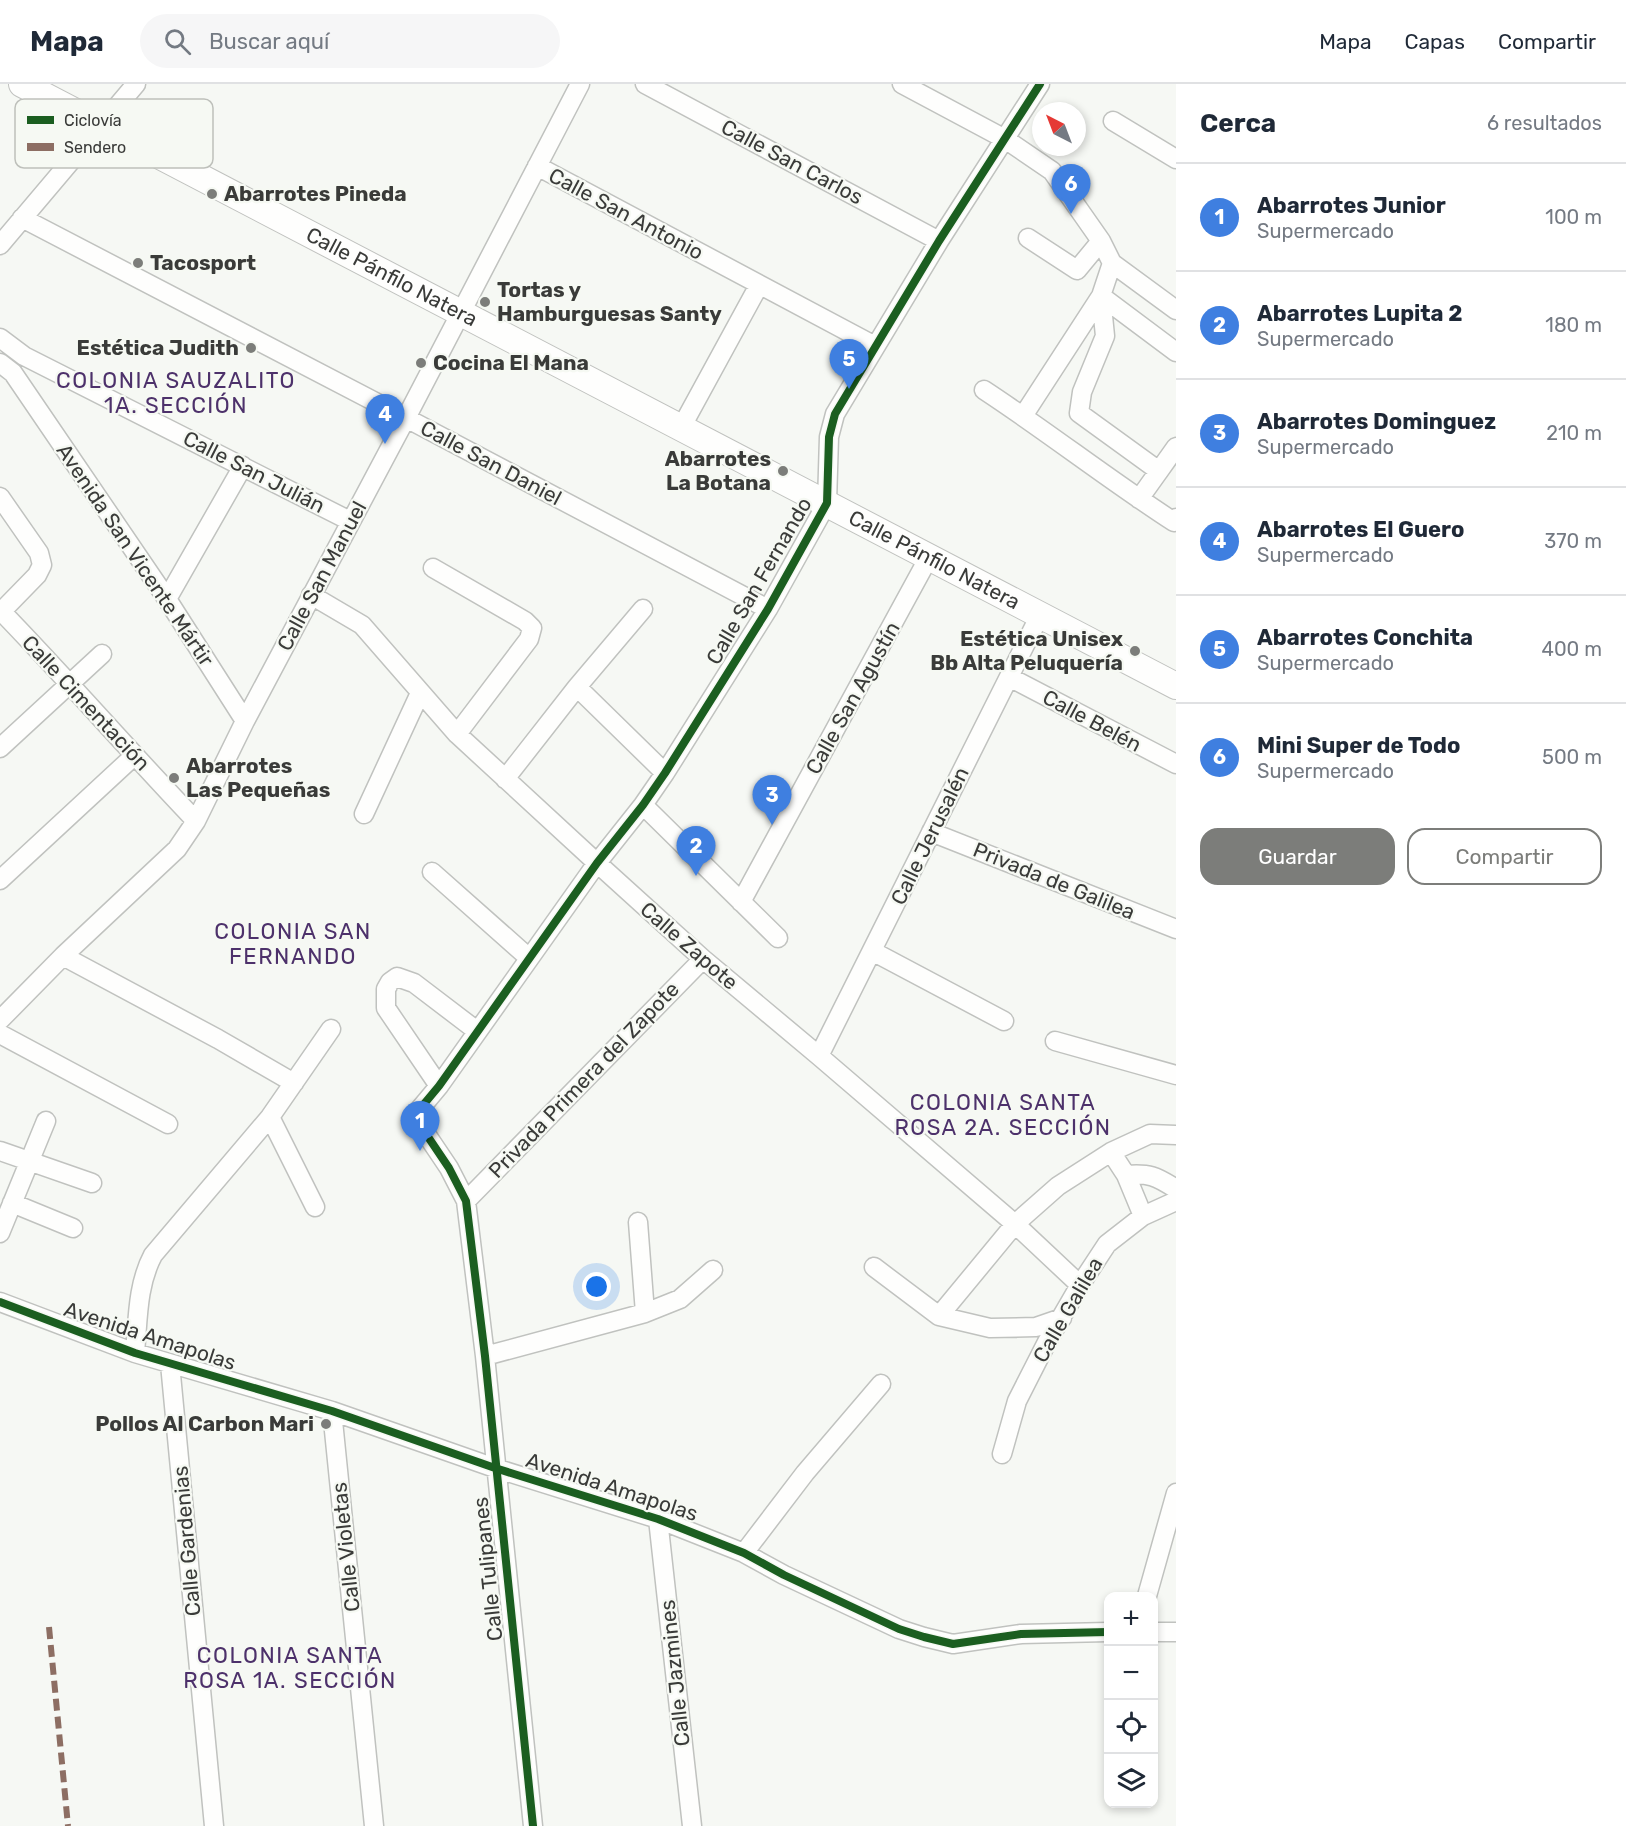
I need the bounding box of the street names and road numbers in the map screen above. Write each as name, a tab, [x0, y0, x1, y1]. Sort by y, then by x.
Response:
street label: Calle San Carlos	[717, 114, 867, 209]
street label: Calle San Antonio	[545, 162, 708, 265]
street label: Calle Pánfilo Natera	[302, 222, 482, 331]
street label: Calle San Daniel	[417, 415, 566, 510]
street label: Calle San Julián	[179, 425, 329, 518]
street label: Avenida San Vicente Mártir	[52, 439, 219, 671]
street label: Calle San Fernando	[701, 493, 817, 669]
street label: Calle San Manuel	[272, 497, 371, 655]
street label: Calle Pánfilo Natera	[845, 505, 1024, 614]
street label: Calle San Agustín	[800, 617, 905, 778]
street label: Calle Cimentación	[17, 630, 156, 776]
street label: Calle Belén	[1039, 684, 1146, 757]
street label: Calle Jerusalén	[885, 763, 974, 909]
street label: Privada de Galilea	[970, 837, 1139, 924]
street label: Calle Zapote	[635, 896, 743, 995]
street label: Privada Primera del Zapote	[483, 976, 684, 1183]
street label: Calle Galilea	[1027, 1253, 1108, 1367]
street label: Avenida Amapolas	[61, 1296, 239, 1375]
street label: Avenida Amapolas	[523, 1447, 701, 1526]
street label: Calle Gardenias	[167, 1465, 206, 1617]
street label: Calle Violetas	[326, 1481, 365, 1613]
street label: Calle Tulipanes	[468, 1496, 508, 1642]
street label: Calle Jazmines	[654, 1599, 695, 1748]

